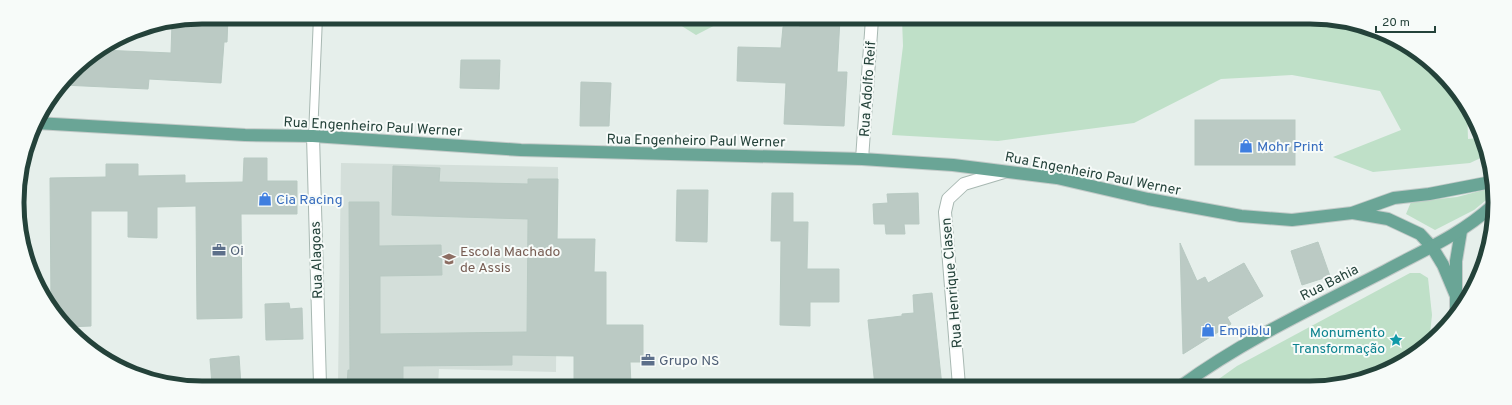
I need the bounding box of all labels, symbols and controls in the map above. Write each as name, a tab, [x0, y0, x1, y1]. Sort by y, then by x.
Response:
scale bar	[1376, 8, 1435, 34]
text: 20 m	[1382, 15, 1410, 31]
street label: Rua Adolfo Reif	[857, 40, 880, 138]
street label: Rua Engenheiro Paul Werner	[283, 114, 463, 141]
street label: Rua Engenheiro Paul Werner	[606, 131, 786, 152]
shop icon: Mohr Print	[1238, 138, 1254, 154]
place label: Mohr Print	[1257, 139, 1324, 156]
street label: Rua Engenheiro Paul Werner	[1003, 149, 1183, 200]
shop icon: Cia Racing	[257, 191, 273, 207]
place label: Cia Racing	[276, 192, 343, 209]
street label: Rua Henrique Clasen	[938, 217, 967, 349]
street label: Rua Alagoas	[308, 221, 327, 299]
office icon: Oi	[211, 242, 227, 258]
place label: Oi	[230, 243, 244, 260]
place label: Escola Machado de Assis	[460, 244, 561, 277]
school or university icon: Escola Machado de Assis	[441, 251, 457, 267]
street label: Rua Bahia	[1298, 261, 1362, 305]
shop icon: Empiblu	[1200, 322, 1216, 338]
place label: Empiblu	[1219, 323, 1270, 340]
place label: Monumento Transformação	[1292, 325, 1385, 358]
place icon: Monumento Transformação	[1388, 332, 1404, 348]
office icon: Grupo NS	[640, 352, 656, 368]
place label: Grupo NS	[659, 353, 719, 370]

